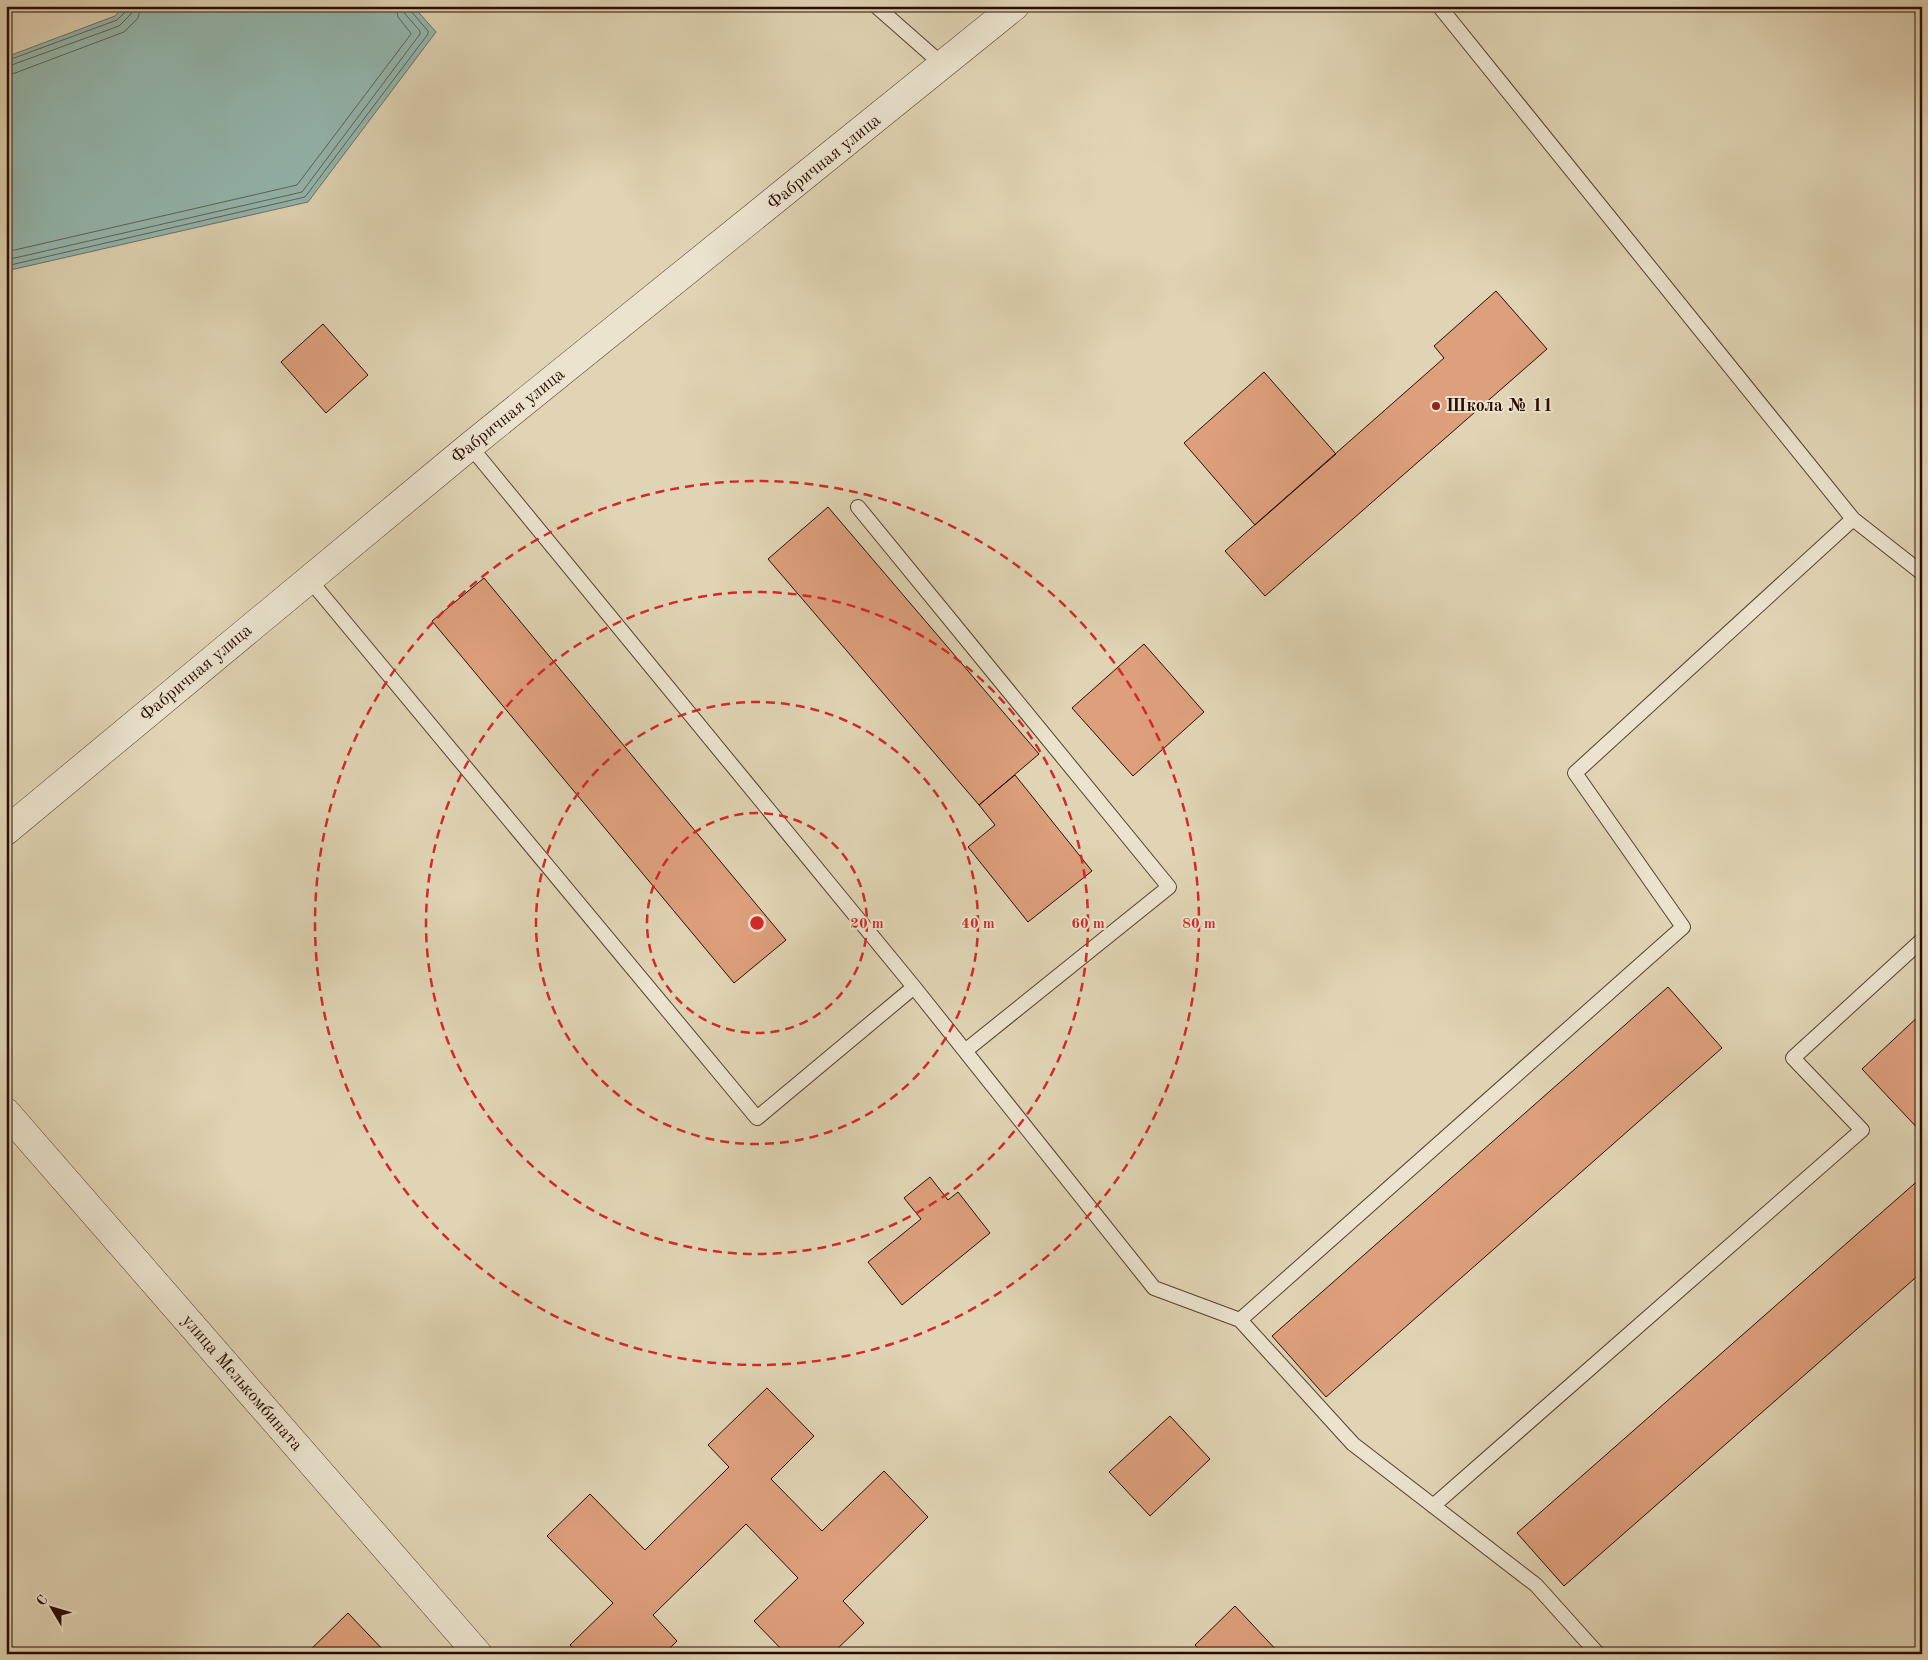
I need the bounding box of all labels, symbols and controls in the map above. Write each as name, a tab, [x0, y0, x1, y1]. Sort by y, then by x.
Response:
street label: Фабричная улица	[764, 111, 884, 213]
street label: Фабричная улица	[448, 365, 568, 467]
place label: Школа № 11	[1446, 397, 1553, 415]
marker: Школа № 11	[1430, 400, 1442, 412]
street label: Фабричная улица	[137, 621, 256, 725]
centre of rings	[748, 914, 766, 932]
text: 20 m	[850, 917, 884, 932]
text: 40 m	[961, 917, 995, 932]
text: 60 m	[1071, 917, 1105, 932]
text: 80 m	[1182, 917, 1216, 932]
street label: улица Мелькомбината	[178, 1311, 306, 1455]
north arrow	[28, 1582, 78, 1632]
text: С	[34, 1593, 51, 1609]

